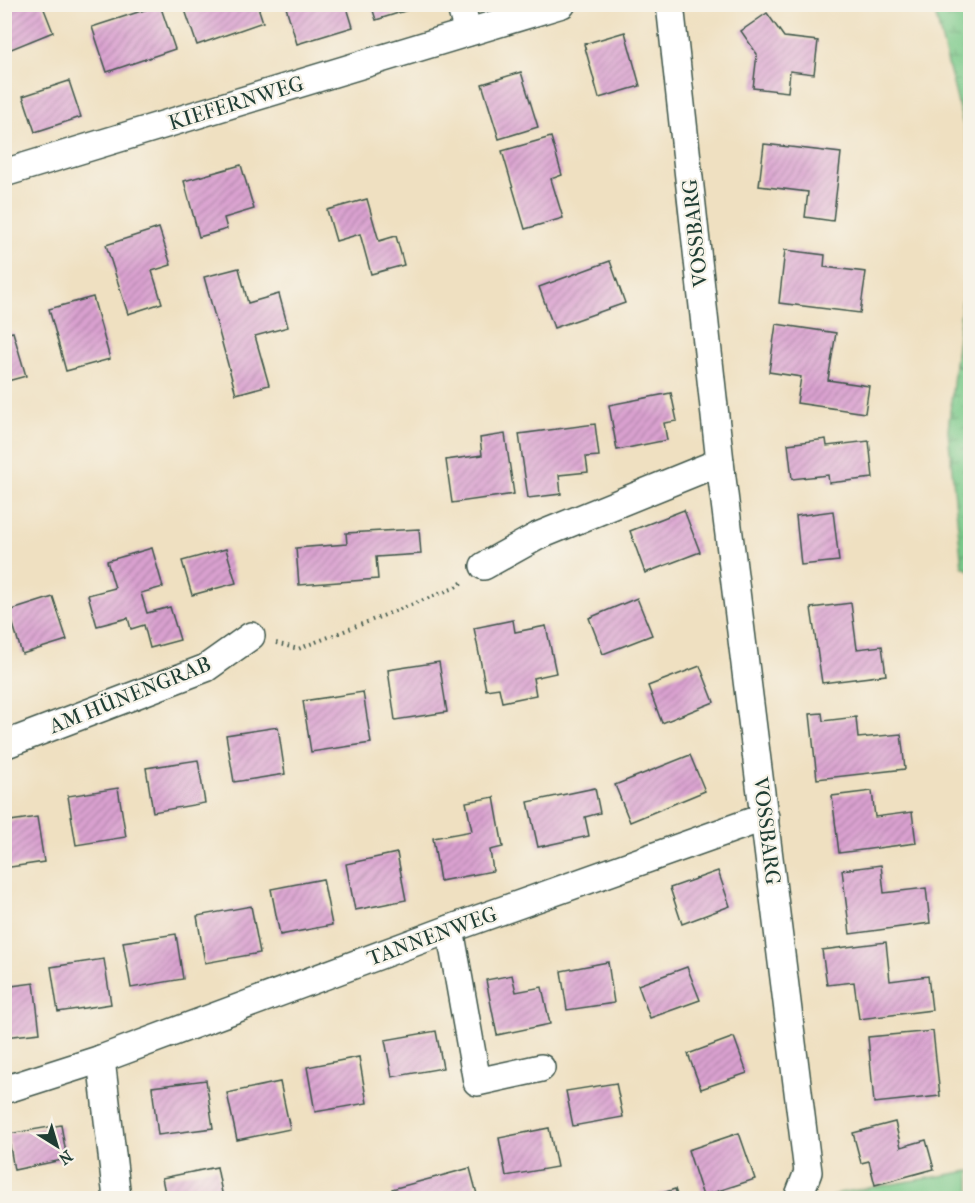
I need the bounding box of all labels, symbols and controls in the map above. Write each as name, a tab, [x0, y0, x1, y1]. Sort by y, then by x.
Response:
street label: KIEFERNWEG	[166, 71, 306, 135]
street label: VOSSBARG	[677, 178, 713, 289]
street label: AM HÜNENGRAB	[45, 652, 214, 739]
street label: VOSSBARG	[748, 775, 786, 886]
street label: TANNENWEG	[364, 901, 500, 971]
north arrow	[27, 1116, 87, 1176]
text: N	[54, 1146, 76, 1169]

